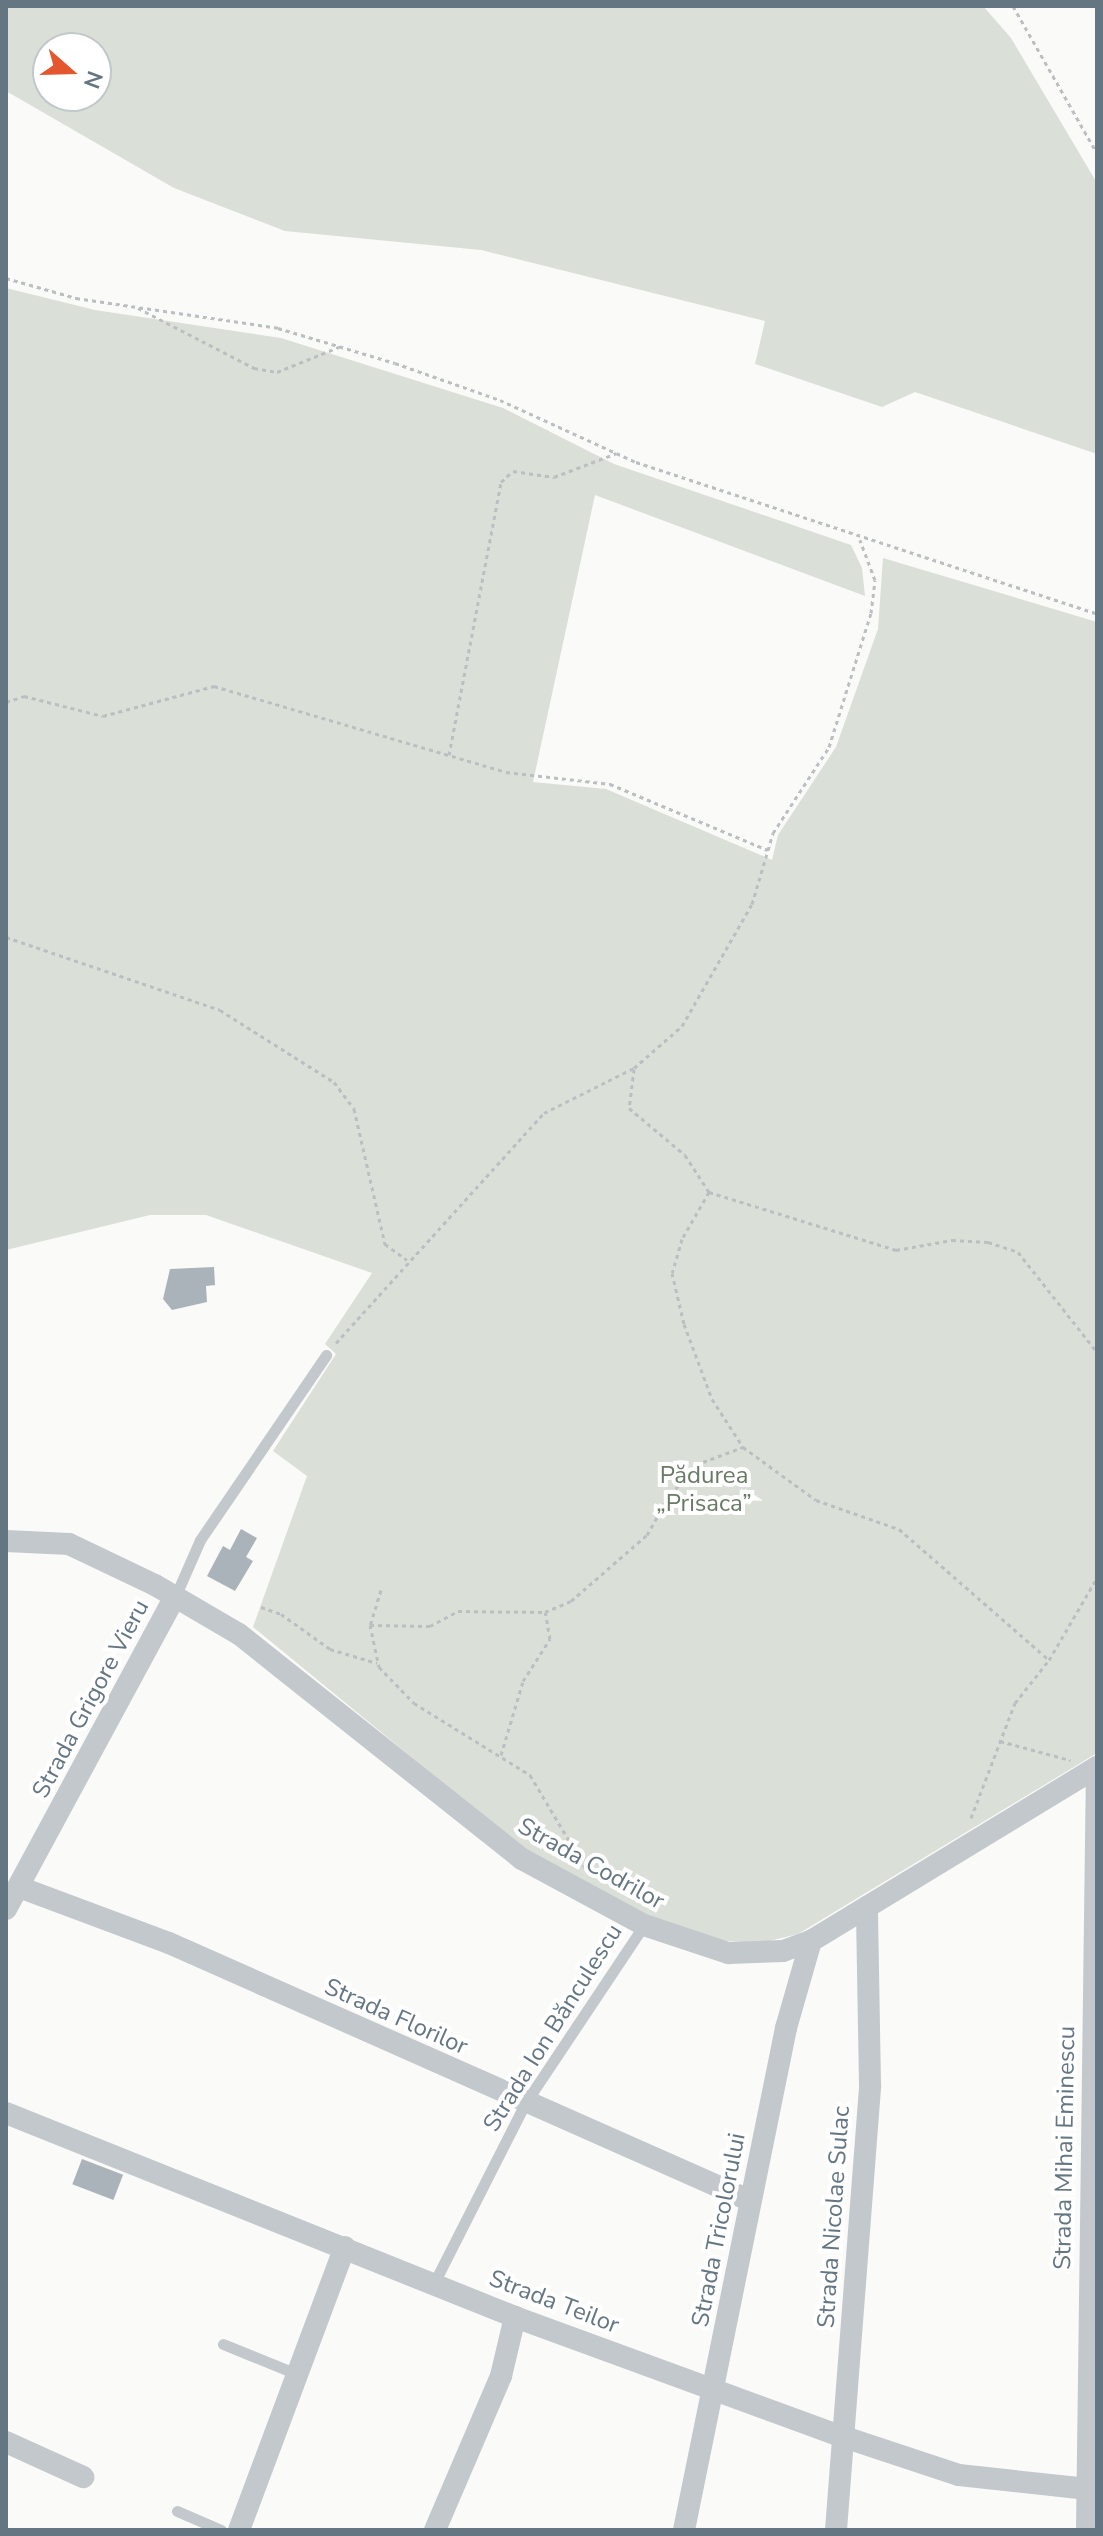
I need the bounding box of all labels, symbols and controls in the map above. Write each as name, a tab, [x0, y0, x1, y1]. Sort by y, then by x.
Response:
north arrow	[32, 32, 112, 112]
text: N	[76, 67, 110, 92]
park label: Pădurea „Prisaca”	[656, 1462, 752, 1518]
street label: Strada Grigore Vieru	[27, 1595, 155, 1803]
street label: Strada Codrilor	[513, 1812, 669, 1916]
street label: Strada Ion Bănculescu	[477, 1919, 629, 2137]
street label: Strada Florilor	[320, 1973, 472, 2061]
street label: Strada Mihai Eminescu	[1048, 2026, 1082, 2270]
street label: Strada Nicolae Sulac	[812, 2105, 856, 2329]
street label: Strada Tricolorului	[686, 2131, 752, 2329]
street label: Strada Teilor	[485, 2264, 623, 2340]

